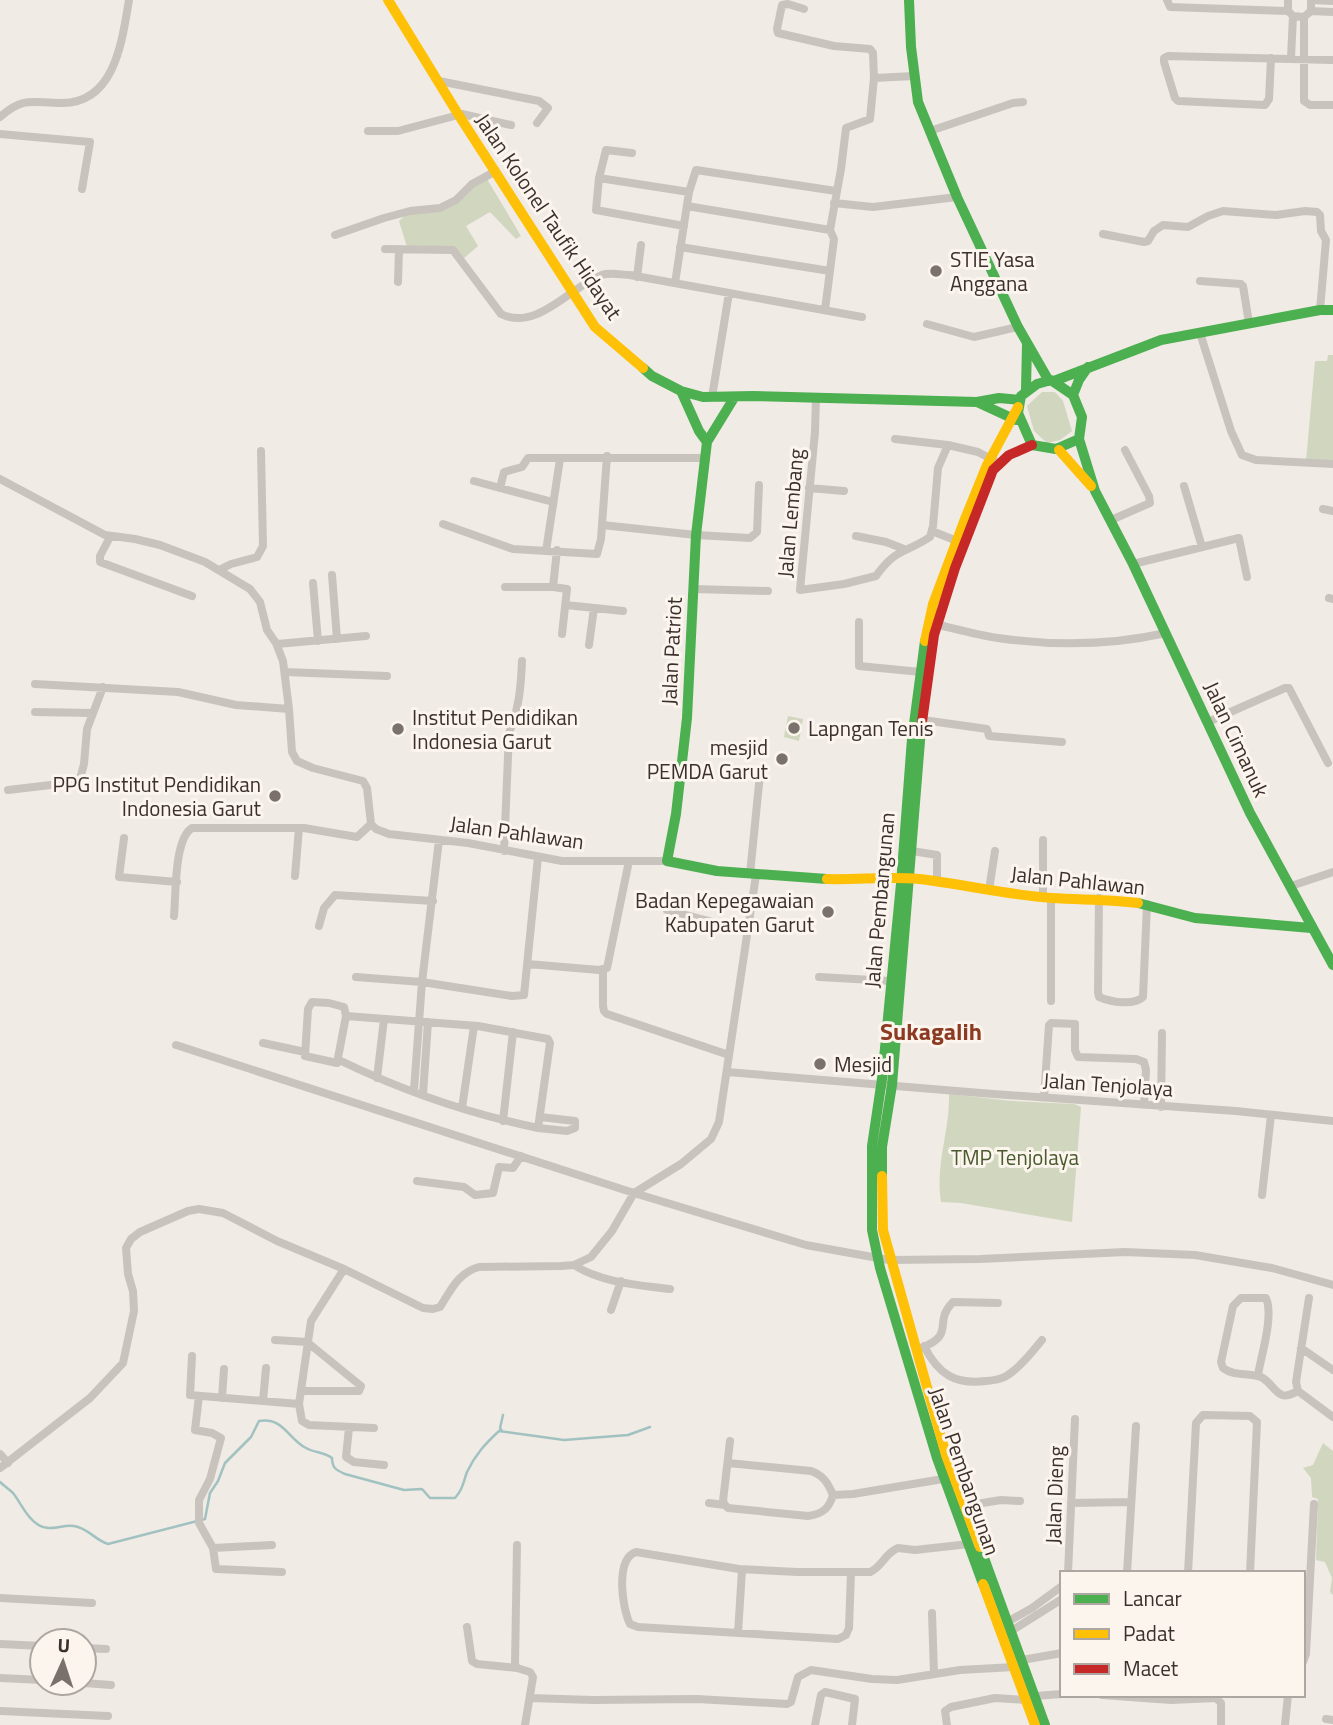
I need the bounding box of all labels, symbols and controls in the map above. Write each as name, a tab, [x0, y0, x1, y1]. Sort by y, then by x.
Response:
street label: Jalan Kolonel Taufik Hidayat	[468, 106, 631, 326]
place label: STIE Yasa Anggana	[950, 243, 1035, 299]
marker: STIE Yasa Anggana	[928, 263, 944, 279]
street label: Jalan Lembang	[768, 447, 812, 579]
street label: Jalan Patriot	[652, 595, 690, 706]
street label: Jalan Cimanuk	[1196, 676, 1278, 802]
place label: Institut Pendidikan Indonesia Garut	[412, 701, 578, 757]
place label: Lapngan Tenis	[808, 712, 934, 744]
marker: Lapngan Tenis	[786, 720, 802, 736]
marker: Institut Pendidikan Indonesia Garut	[390, 721, 406, 737]
place label: mesjid PEMDA Garut	[647, 731, 769, 787]
marker: mesjid PEMDA Garut	[774, 751, 790, 767]
place label: PPG Institut Pendidikan Indonesia Garut	[52, 768, 262, 824]
marker: PPG Institut Pendidikan Indonesia Garut	[267, 788, 283, 804]
street label: Jalan Pahlawan	[448, 807, 586, 857]
street label: Jalan Pembangunan	[855, 811, 903, 989]
street label: Jalan Pahlawan	[1009, 857, 1147, 903]
place label: Badan Kepegawaian Kabupaten Garut	[635, 884, 815, 940]
marker: Badan Kepegawaian Kabupaten Garut	[820, 904, 836, 920]
district label: Sukagalih	[880, 1013, 982, 1049]
place label: Mesjid	[834, 1048, 892, 1080]
marker: Mesjid	[812, 1056, 828, 1072]
street label: Jalan Tenjolaya	[1042, 1063, 1175, 1105]
park label: TMP Tenjolaya	[951, 1141, 1080, 1173]
street label: Jalan Pembangunan	[921, 1382, 1009, 1560]
street label: Jalan Dieng	[1036, 1445, 1072, 1545]
legend	[1060, 1571, 1305, 1697]
text: Lancar	[1123, 1582, 1182, 1614]
text: Padat	[1123, 1617, 1175, 1649]
north arrow	[28, 1627, 98, 1697]
text: U	[57, 1630, 71, 1659]
text: Macet	[1123, 1652, 1179, 1684]

